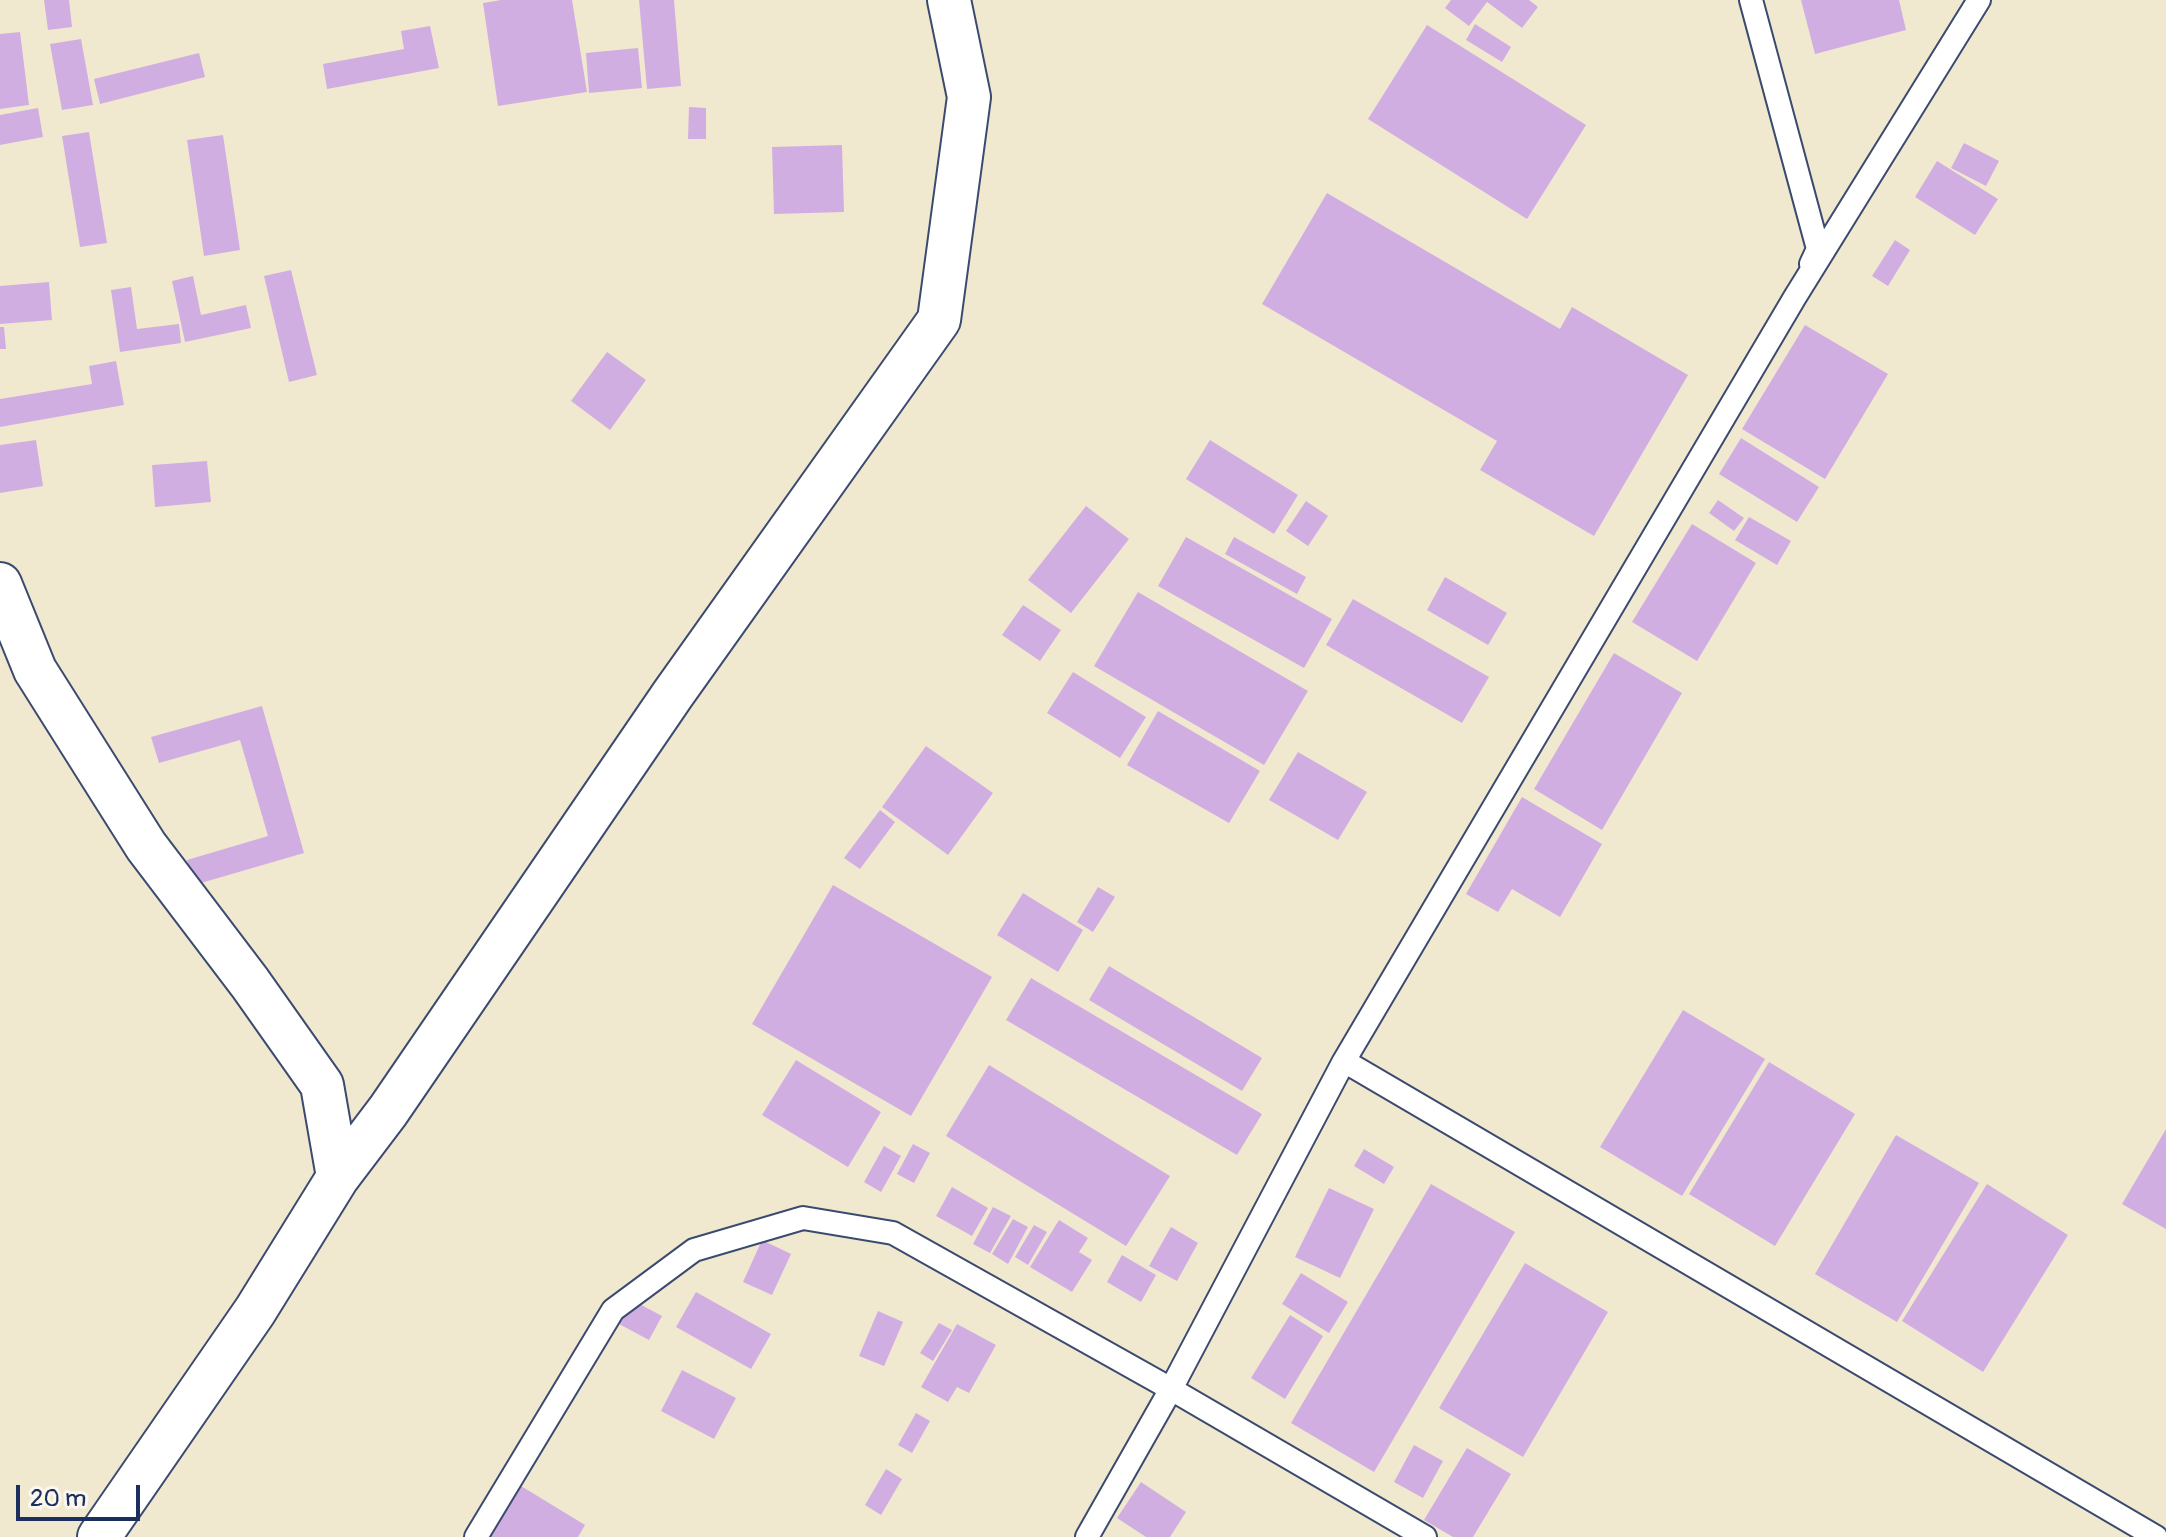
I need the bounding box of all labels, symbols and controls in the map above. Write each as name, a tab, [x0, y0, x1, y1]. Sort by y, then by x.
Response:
scale bar	[20, 1469, 144, 1519]
text: 20 m	[30, 1484, 86, 1513]

